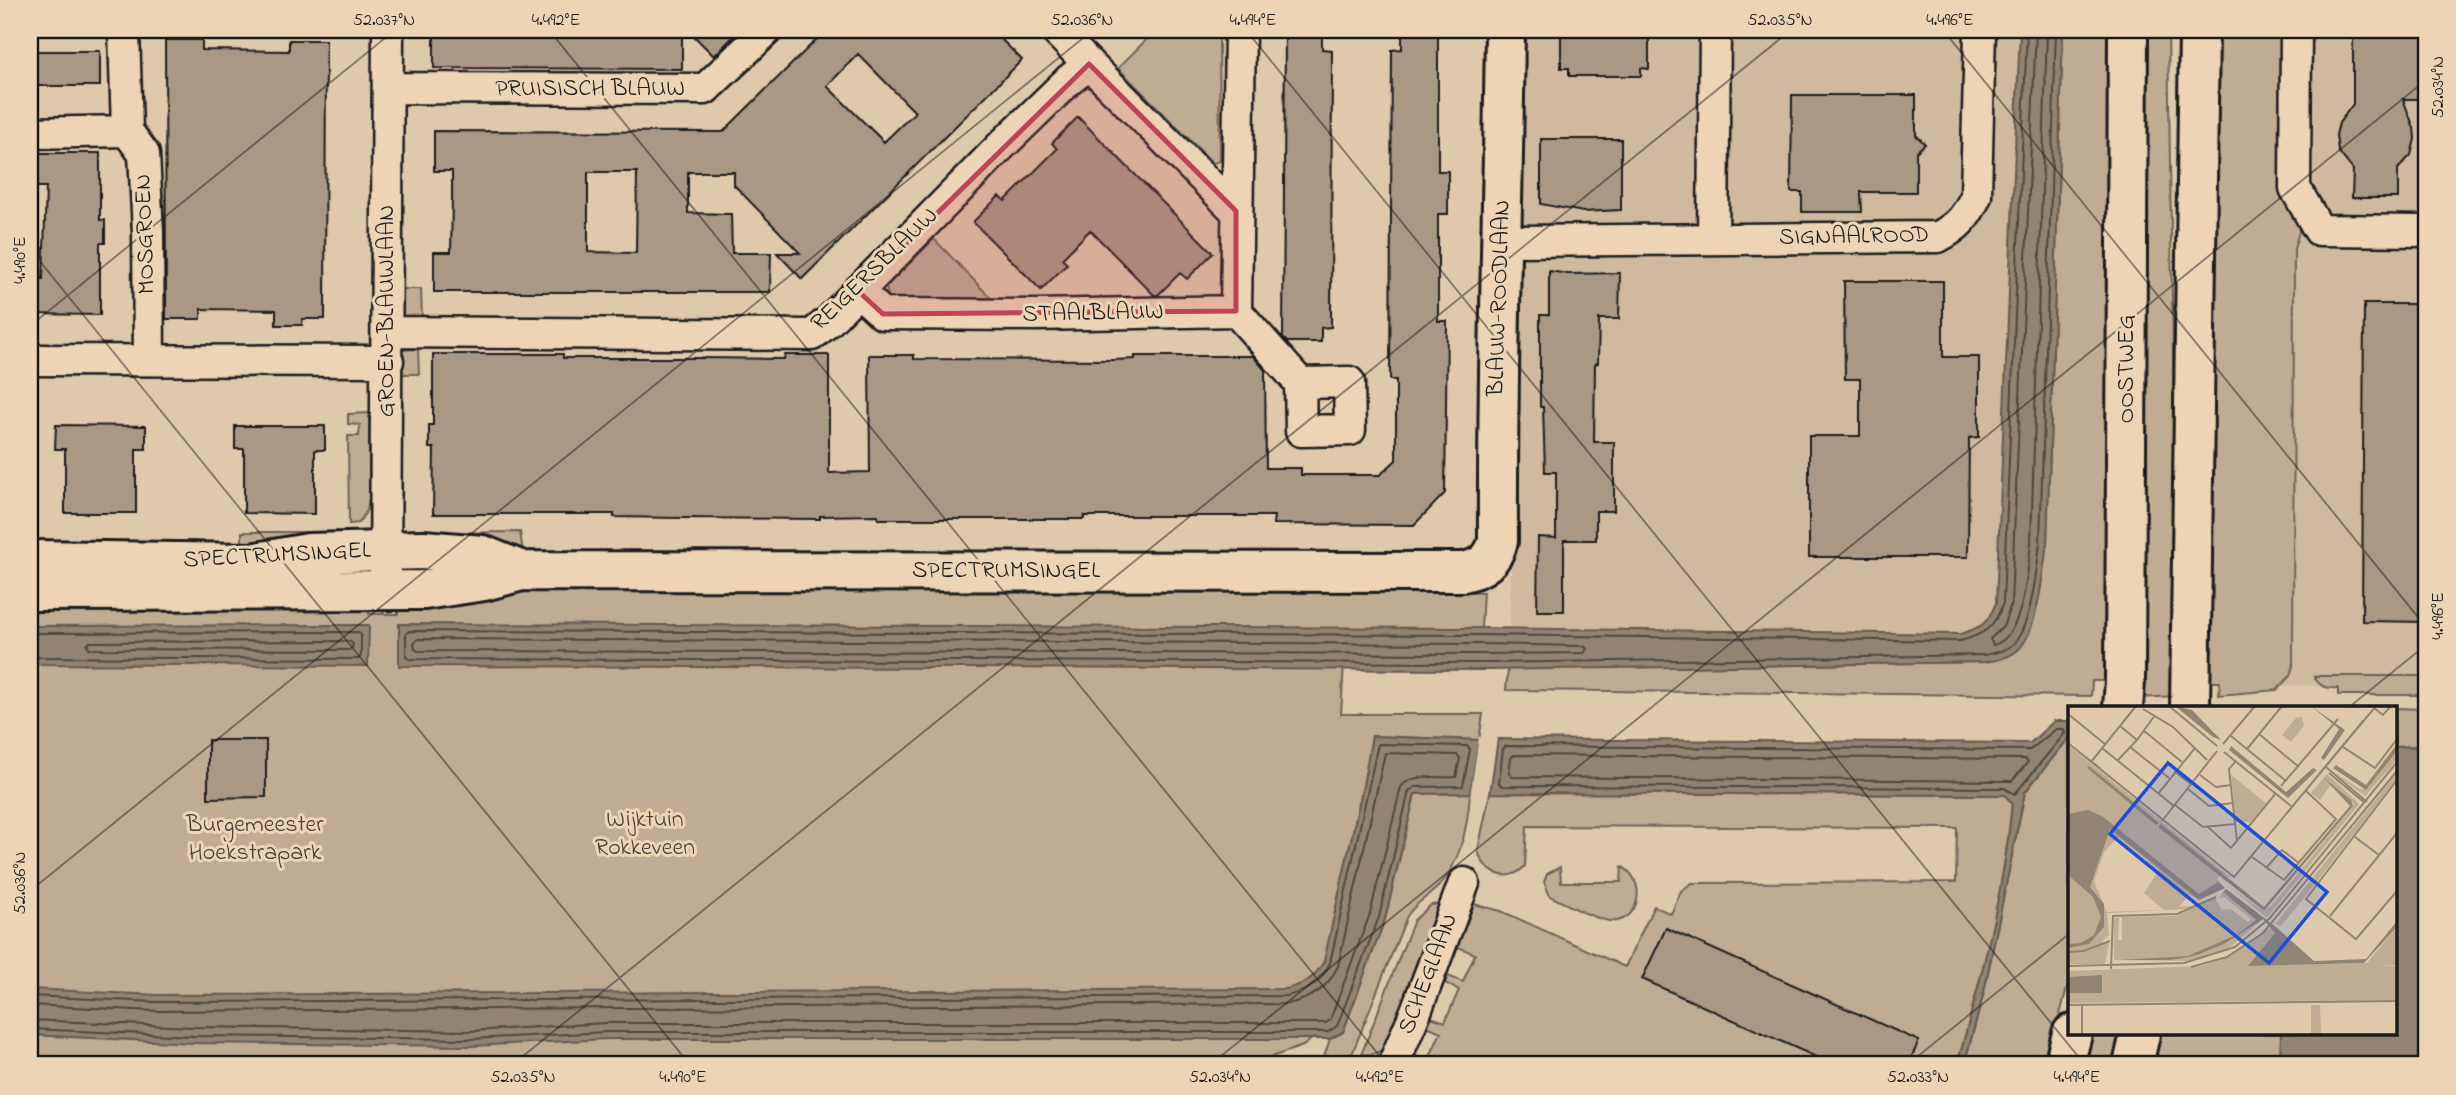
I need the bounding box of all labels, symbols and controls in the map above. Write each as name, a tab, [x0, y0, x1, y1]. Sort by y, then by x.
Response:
text: 52.037°N	[353, 8, 415, 34]
text: 4.492°E	[532, 8, 580, 34]
text: 52.036°N	[1050, 8, 1114, 34]
text: 4.494°E	[1229, 8, 1277, 34]
text: 52.035°N	[1747, 8, 1813, 34]
text: 4.496°E	[1926, 8, 1974, 34]
text: 52.034°N	[2426, 56, 2452, 118]
street label: PRUISISCH BLAUW	[495, 72, 685, 107]
street label: MOSGROEN	[126, 173, 166, 295]
street label: BLAUW-ROODLAAN	[1479, 199, 1521, 398]
street label: REIGERSBLAUW	[803, 200, 947, 340]
street label: GROEN-BLAUWLAAN	[370, 205, 405, 417]
street label: SIGNAALROOD	[1779, 218, 1929, 256]
text: 4.490°E	[8, 236, 34, 284]
street label: STAALBLAUW	[1022, 295, 1164, 333]
street label: OOSTWEG	[2110, 315, 2145, 423]
street label: SPECTRUMSINGEL	[182, 534, 372, 578]
street label: SPECTRUMSINGEL	[912, 554, 1100, 589]
text: 4.496°E	[2426, 592, 2452, 640]
inset map	[2068, 706, 2396, 1036]
park label: Wijktuin Rokkeveen	[595, 803, 695, 866]
park label: Burgemeester Hoekstrapark	[185, 808, 324, 871]
text: 52.036°N	[8, 851, 34, 915]
street label: SCHEGLAAN	[1390, 909, 1468, 1039]
text: 52.035°N	[490, 1065, 556, 1091]
text: 4.490°E	[659, 1065, 707, 1091]
text: 52.034°N	[1189, 1065, 1251, 1091]
text: 4.492°E	[1356, 1065, 1404, 1091]
text: 52.033°N	[1887, 1065, 1949, 1091]
text: 4.494°E	[2053, 1065, 2101, 1091]

